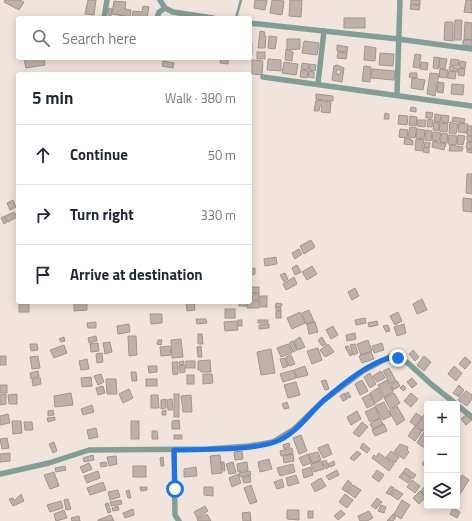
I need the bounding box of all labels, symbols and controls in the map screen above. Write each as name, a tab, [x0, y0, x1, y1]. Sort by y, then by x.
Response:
search box	[16, 16, 252, 60]
icon: search	[30, 27, 52, 49]
text: Search here	[62, 27, 136, 50]
text: 5 min	[32, 85, 73, 111]
text: Walk · 380 m	[165, 88, 236, 108]
text: Continue	[70, 143, 128, 166]
icon: ahead	[32, 144, 54, 166]
text: 50 m	[208, 145, 236, 165]
text: Turn right	[70, 203, 134, 226]
icon: right	[32, 204, 54, 226]
text: 330 m	[200, 205, 236, 225]
text: Arrive at destination	[70, 263, 203, 286]
icon: arrive	[32, 264, 54, 286]
route end	[389, 349, 407, 367]
map controls	[424, 401, 460, 509]
button: +	[424, 401, 460, 437]
button: −	[424, 437, 460, 473]
button: layers	[424, 473, 460, 509]
route start	[166, 480, 184, 498]

